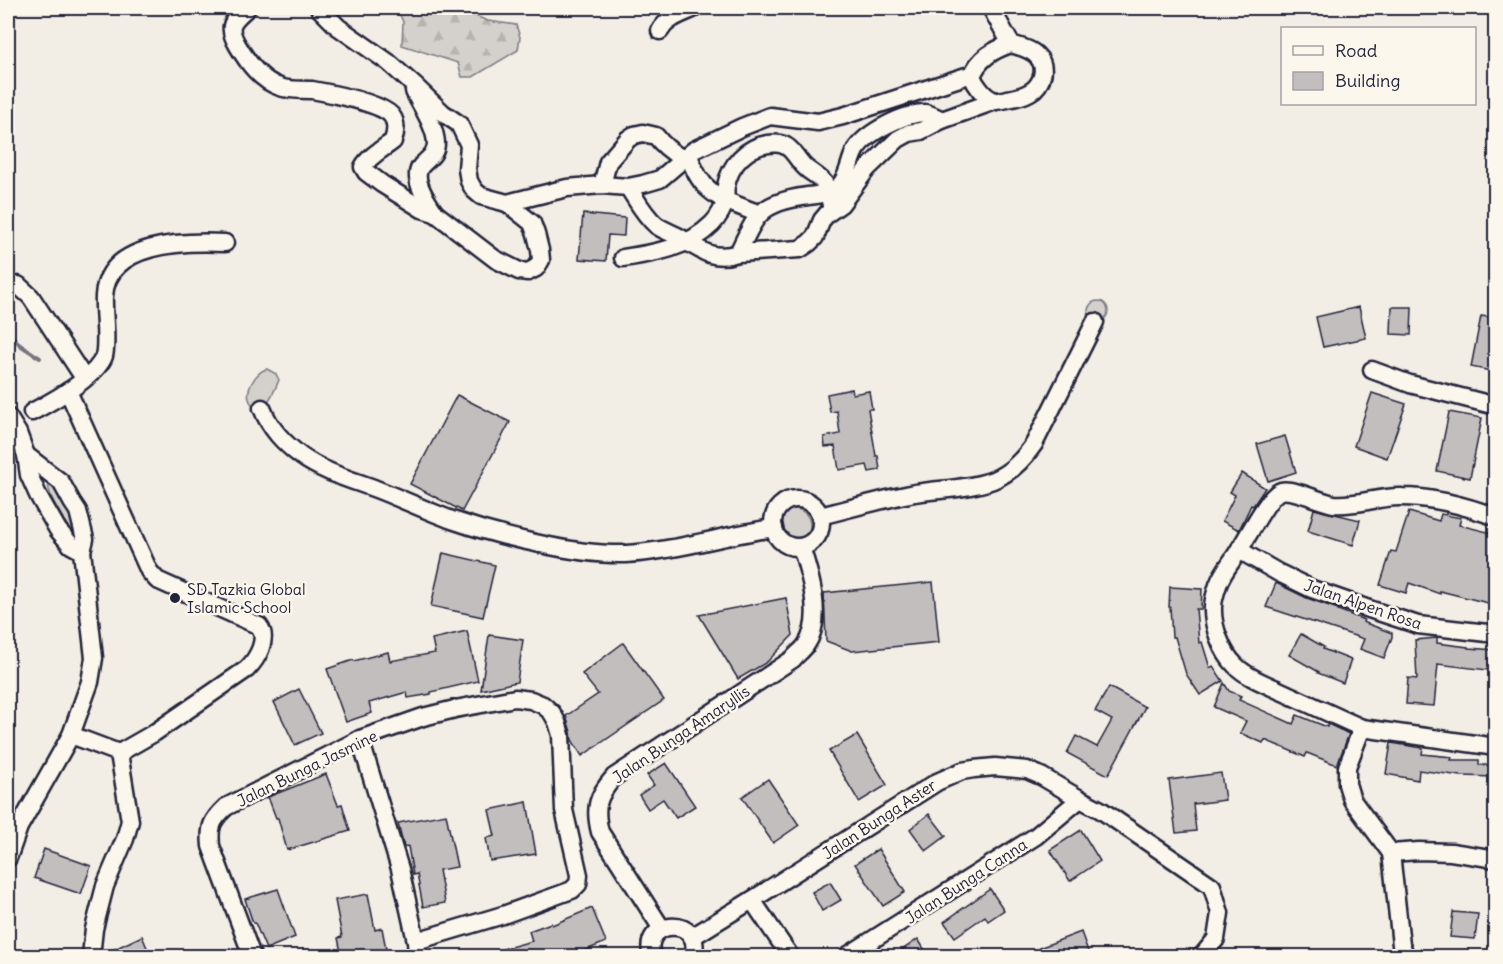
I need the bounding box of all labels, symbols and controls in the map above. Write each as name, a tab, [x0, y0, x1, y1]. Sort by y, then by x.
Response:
legend	[1281, 27, 1476, 105]
text: Road	[1335, 39, 1378, 62]
text: Building	[1335, 69, 1400, 92]
street label: Jalan Alpen Rosa	[1302, 574, 1424, 634]
place label: SD Tazkia Global Islamic School	[187, 579, 306, 617]
marker: SD Tazkia Global Islamic School	[168, 591, 182, 605]
street label: Jalan Bunga Amaryllis	[609, 681, 753, 787]
street label: Jalan Bunga Jasmine	[233, 725, 381, 811]
street label: Jalan Bunga Aster	[818, 774, 940, 863]
street label: Jalan Bunga Canna	[901, 834, 1031, 928]

